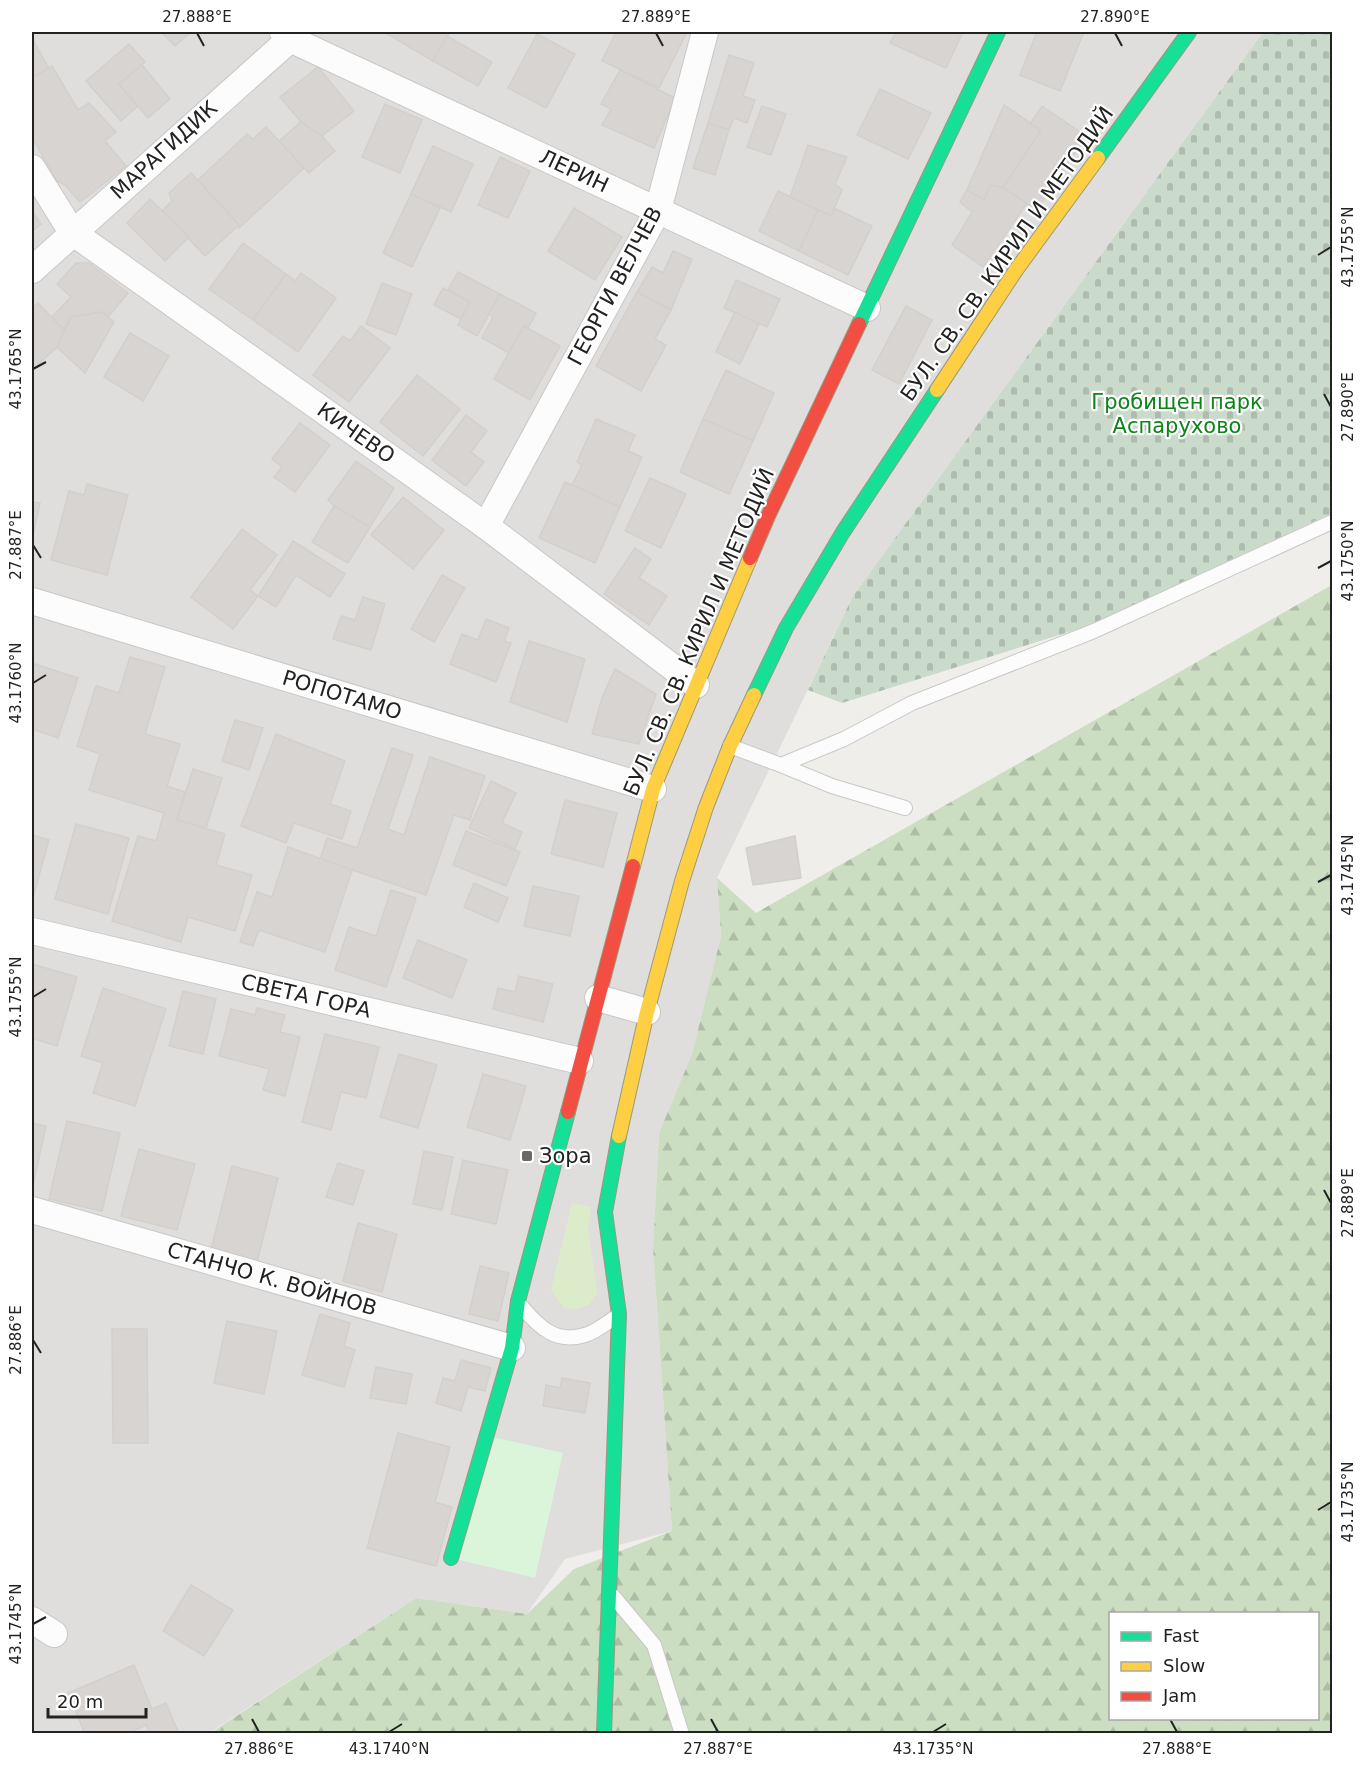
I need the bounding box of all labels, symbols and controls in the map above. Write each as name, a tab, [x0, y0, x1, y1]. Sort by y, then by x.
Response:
text: 27.888°E	[162, 8, 232, 26]
text: 27.889°E	[621, 8, 691, 26]
text: 27.890°E	[1080, 8, 1150, 26]
street label: МАРАГИДИК	[106, 96, 222, 204]
street label: БУЛ. СВ. СВ. КИРИЛ И МЕТОДИЙ	[895, 102, 1118, 406]
street label: ЛЕРИН	[536, 145, 612, 197]
street label: ГЕОРГИ ВЕЛЧЕВ	[563, 203, 667, 369]
text: 43.1755°N	[1339, 207, 1357, 287]
text: 43.1765°N	[7, 329, 25, 409]
text: 27.890°E	[1339, 372, 1357, 442]
park label: Гробищен парк Аспарухово	[1091, 390, 1263, 438]
street label: КИЧЕВО	[313, 398, 399, 468]
street label: БУЛ. СВ. СВ. КИРИЛ И МЕТОДИЙ	[618, 464, 779, 799]
text: 27.887°E	[7, 510, 25, 580]
text: 43.1750°N	[1339, 521, 1357, 601]
text: 43.1760°N	[7, 643, 25, 723]
street label: РОПОТАМО	[280, 665, 404, 725]
text: 43.1745°N	[1339, 835, 1357, 915]
text: 43.1755°N	[7, 957, 25, 1037]
street label: СВЕТА ГОРА	[239, 969, 374, 1023]
place label: Зора	[539, 1144, 592, 1168]
marker: Зора	[520, 1149, 534, 1163]
text: 27.889°E	[1339, 1168, 1357, 1238]
street label: СТАНЧО К. ВОЙНОВ	[164, 1237, 380, 1320]
text: 27.886°E	[7, 1305, 25, 1375]
text: 43.1735°N	[1339, 1462, 1357, 1542]
text: 43.1745°N	[7, 1584, 25, 1664]
legend	[1109, 1612, 1319, 1720]
text: Fast	[1163, 1625, 1199, 1646]
text: Slow	[1163, 1655, 1205, 1676]
scale bar	[48, 1681, 146, 1719]
text: Jam	[1162, 1685, 1197, 1706]
text: 20 m	[57, 1691, 103, 1712]
text: 27.886°E	[224, 1740, 294, 1758]
text: 43.1740°N	[349, 1740, 429, 1758]
text: 27.887°E	[683, 1740, 753, 1758]
text: 43.1735°N	[893, 1740, 973, 1758]
text: 27.888°E	[1142, 1740, 1212, 1758]

